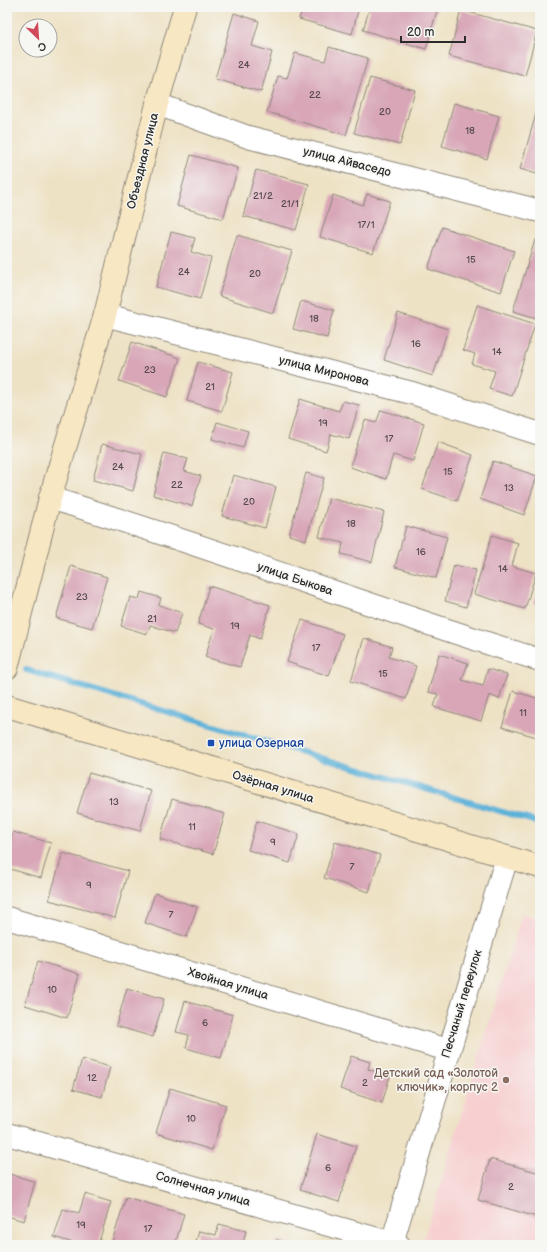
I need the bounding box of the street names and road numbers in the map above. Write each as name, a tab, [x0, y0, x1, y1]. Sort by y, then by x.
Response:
street label: Объездная улица	[124, 111, 162, 211]
street label: улица Айваседо	[301, 144, 393, 180]
street label: улица Миронова	[277, 353, 371, 389]
street label: улица Быкова	[255, 559, 335, 599]
street label: Озёрная улица	[230, 767, 316, 807]
street label: Песчаный переулок	[438, 947, 486, 1060]
street label: Хвойная улица	[186, 965, 270, 1003]
street label: Солнечная улица	[154, 1168, 252, 1210]

